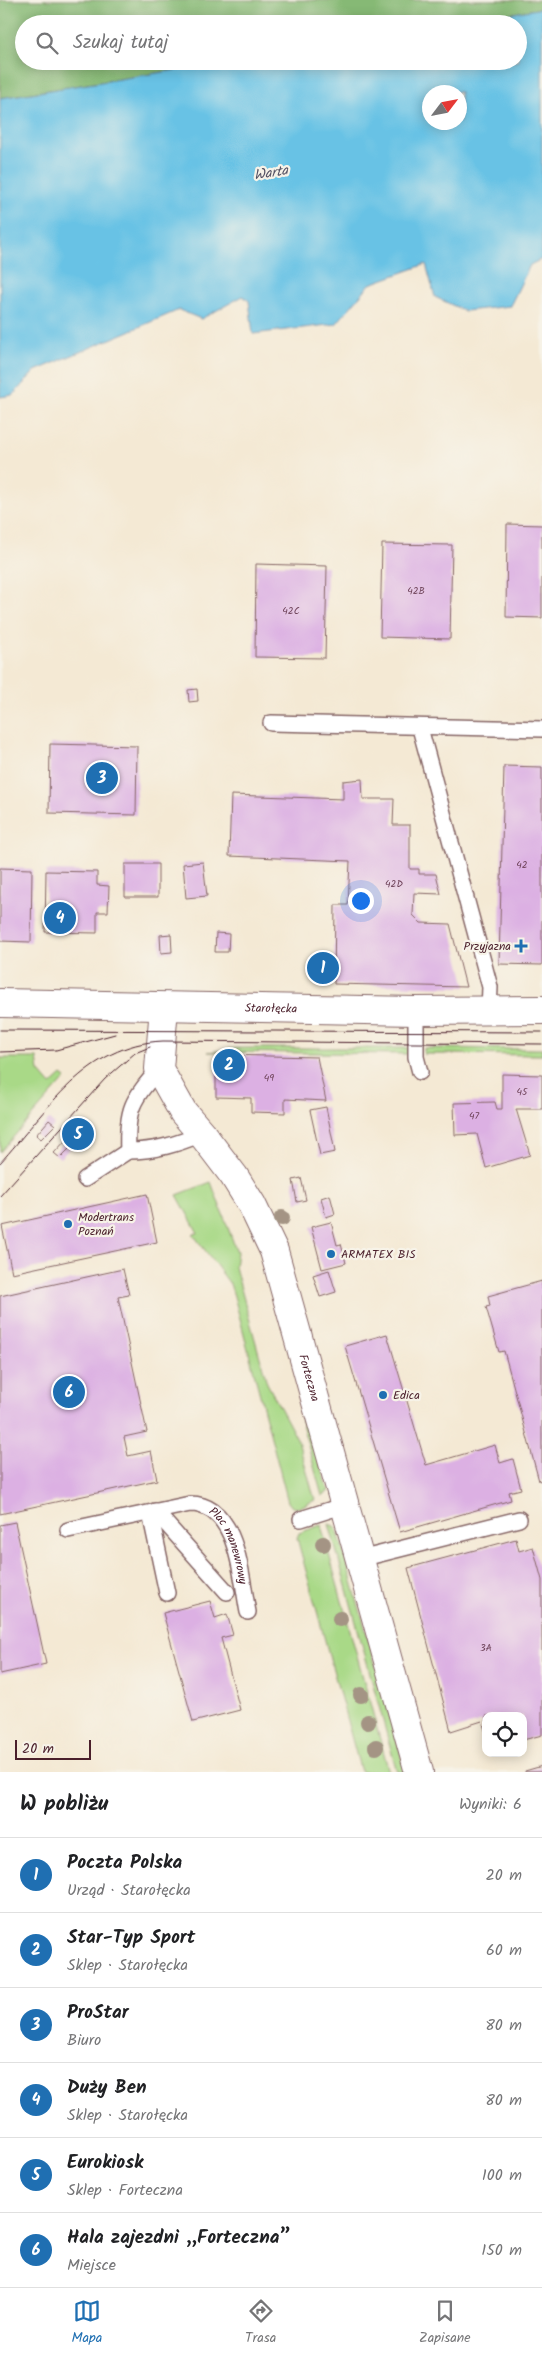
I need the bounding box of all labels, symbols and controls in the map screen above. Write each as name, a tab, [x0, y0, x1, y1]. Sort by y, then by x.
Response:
search box	[15, 15, 527, 70]
text: Szukaj tutaj	[73, 28, 168, 58]
icon: search	[33, 29, 61, 57]
north arrow	[422, 85, 467, 130]
water label: Warta	[252, 159, 291, 187]
house number: 42B	[407, 583, 425, 599]
house number: 42C	[282, 603, 300, 619]
pin: 3	[86, 759, 118, 797]
house number: 42	[516, 857, 528, 873]
house number: 42D	[385, 876, 403, 892]
your location	[348, 888, 374, 914]
pin: 4	[44, 899, 76, 937]
place label: Przyjazna	[464, 937, 511, 956]
marker: Przyjazna	[515, 940, 527, 952]
pin: 1	[307, 949, 339, 987]
street label: Starołęcka	[245, 998, 298, 1018]
pin: 2	[213, 1046, 245, 1084]
house number: 49	[264, 1070, 274, 1086]
house number: 45	[517, 1084, 528, 1100]
house number: 47	[469, 1108, 479, 1124]
pin: 5	[62, 1115, 94, 1153]
place label: Modertrans Poznań	[78, 1208, 134, 1241]
marker: Modertrans Poznań	[62, 1218, 74, 1230]
place label: ARMATEX BIS	[341, 1245, 416, 1264]
marker: ARMATEX BIS	[325, 1248, 337, 1260]
street label: Forteczna	[294, 1352, 325, 1404]
pin: 6	[53, 1373, 85, 1411]
place label: Edica	[393, 1386, 420, 1405]
marker: Edica	[377, 1389, 389, 1401]
street label: Plac manewrowy	[205, 1502, 253, 1586]
house number: 3A	[480, 1640, 492, 1656]
map controls	[482, 1712, 527, 1757]
button: locate	[482, 1712, 527, 1757]
scale bar	[15, 1737, 91, 1760]
text: 20 m	[22, 1738, 54, 1760]
text: W pobliżu	[20, 1788, 108, 1821]
text: Wyniki: 6	[459, 1792, 522, 1817]
text: Poczta Polska	[67, 1848, 182, 1878]
text: 1	[34, 1863, 38, 1888]
text: 20 m	[486, 1863, 522, 1888]
text: Urząd · Starołęcka	[67, 1878, 191, 1903]
text: Star-Typ Sport	[67, 1923, 195, 1953]
text: 2	[31, 1938, 41, 1963]
text: 60 m	[486, 1938, 522, 1963]
text: Sklep · Starołęcka	[67, 1953, 188, 1978]
text: ProStar	[67, 1998, 129, 2028]
text: 3	[32, 2013, 40, 2038]
text: 80 m	[485, 2013, 522, 2038]
text: Biuro	[67, 2028, 101, 2053]
text: Duży Ben	[67, 2073, 146, 2103]
text: 4	[32, 2088, 40, 2113]
text: 80 m	[485, 2088, 522, 2113]
text: Sklep · Starołęcka	[67, 2103, 188, 2128]
text: Eurokiosk	[67, 2148, 143, 2178]
text: 5	[32, 2163, 40, 2188]
text: 100 m	[482, 2163, 522, 2188]
text: Sklep · Forteczna	[67, 2178, 183, 2203]
text: Hala zajezdni „Forteczna”	[67, 2223, 291, 2253]
text: 6	[32, 2238, 40, 2263]
text: 150 m	[481, 2238, 522, 2263]
text: Miejsce	[67, 2253, 116, 2278]
tab: Mapa	[71, 2297, 102, 2349]
tab: Trasa	[245, 2297, 276, 2349]
tab: Zapisane	[419, 2297, 471, 2349]

